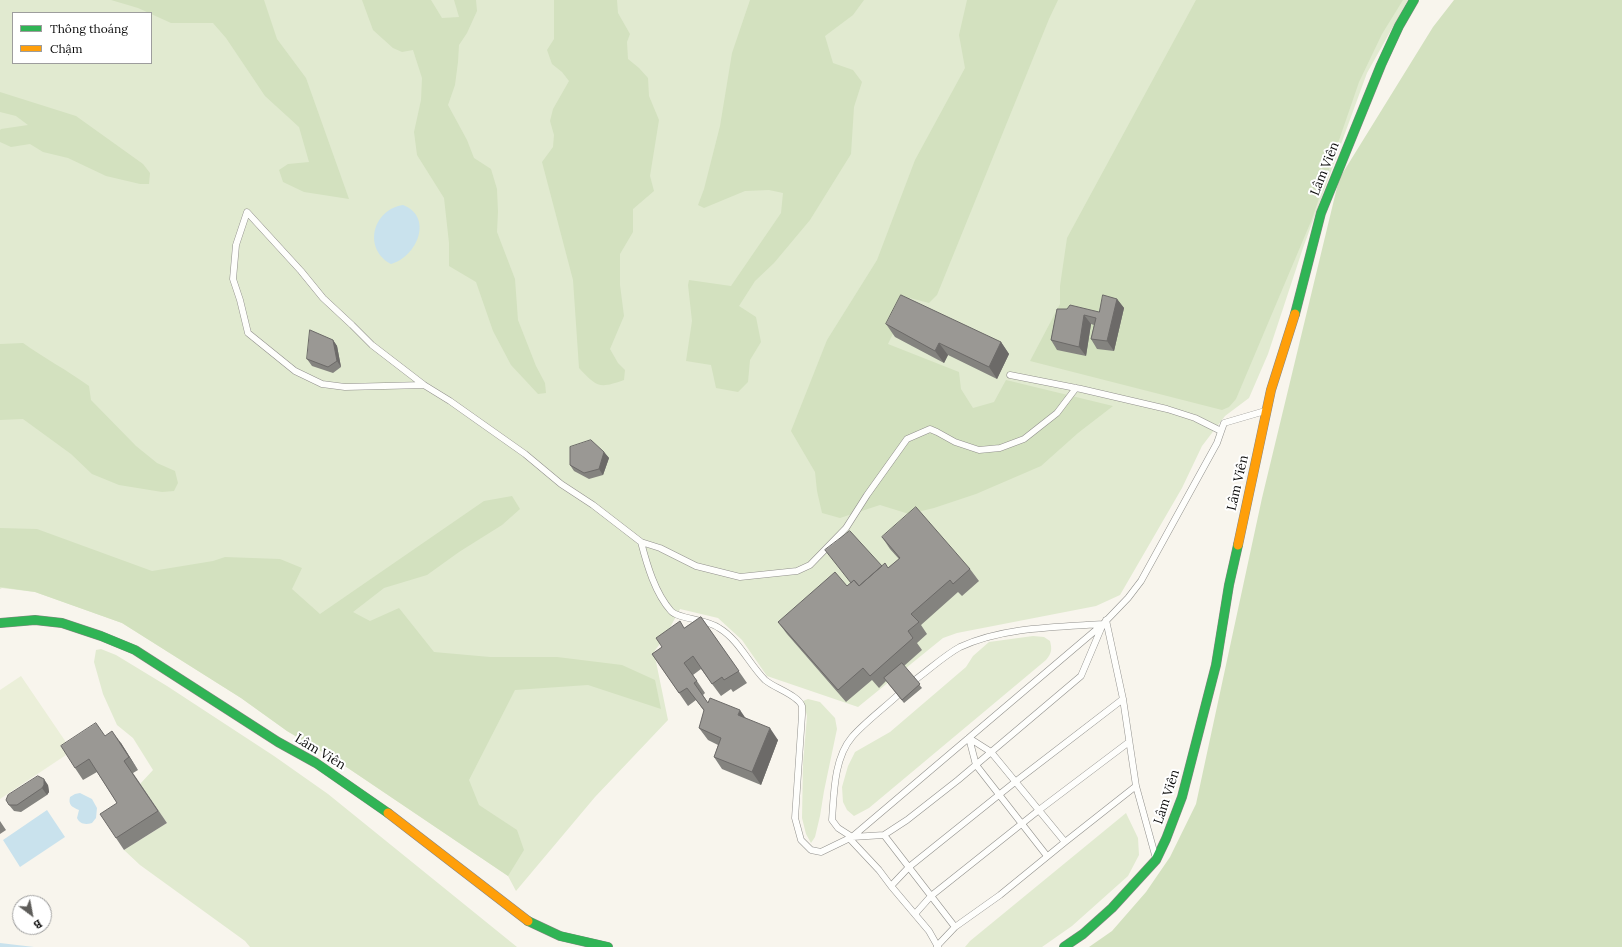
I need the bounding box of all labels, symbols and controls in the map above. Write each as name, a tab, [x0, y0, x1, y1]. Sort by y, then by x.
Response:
legend	[12, 12, 152, 64]
text: Thông thoáng	[50, 21, 128, 36]
text: Chậm	[50, 41, 83, 56]
street label: Lâm Viên	[1307, 140, 1343, 198]
street label: Lâm Viên	[1224, 454, 1252, 512]
street label: Lâm Viên	[292, 731, 348, 773]
street label: Lâm Viên	[1151, 768, 1183, 826]
north arrow	[12, 895, 52, 935]
text: B	[31, 916, 45, 932]

